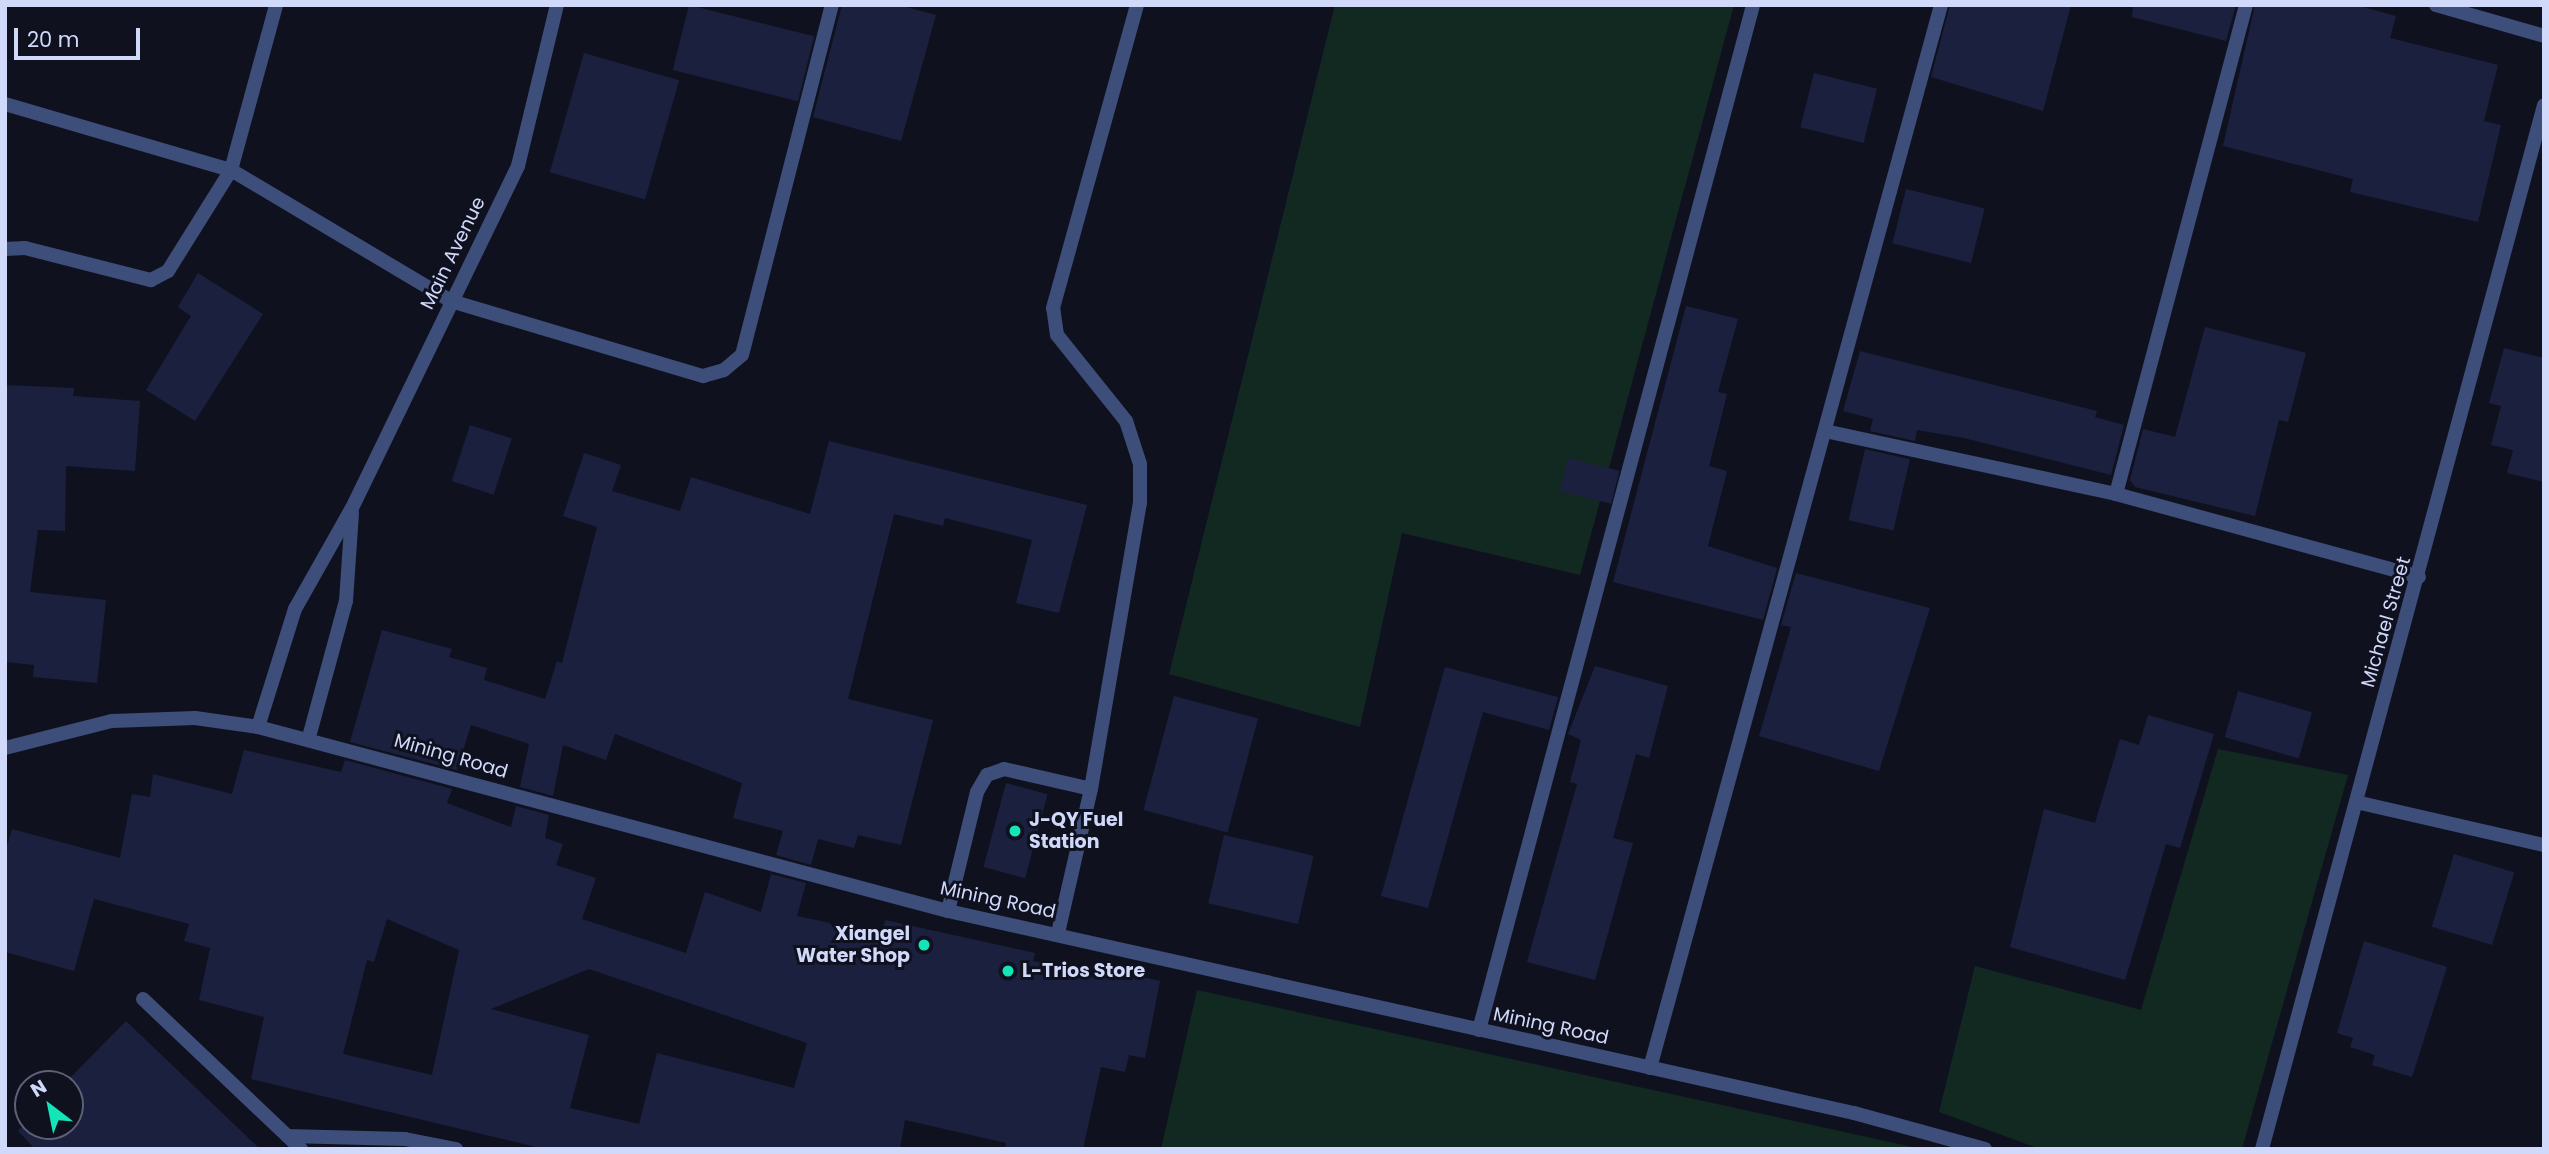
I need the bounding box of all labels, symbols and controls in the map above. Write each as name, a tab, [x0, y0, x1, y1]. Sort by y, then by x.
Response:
scale bar	[18, 14, 144, 58]
text: 20 m	[27, 25, 80, 54]
street label: Main Avenue	[416, 193, 490, 313]
street label: Michael Street	[2356, 554, 2416, 690]
street label: Mining Road	[391, 729, 511, 783]
place label: J-QY Fuel Station	[1029, 809, 1123, 853]
marker: J-QY Fuel Station	[1007, 823, 1023, 839]
street label: Mining Road	[938, 877, 1058, 923]
place label: Xiangel Water Shop	[796, 923, 910, 967]
marker: Xiangel Water Shop	[916, 937, 932, 953]
place label: L-Trios Store	[1022, 960, 1145, 982]
marker: L-Trios Store	[1000, 963, 1016, 979]
street label: Mining Road	[1491, 1003, 1611, 1049]
north arrow	[14, 1070, 84, 1140]
text: N	[25, 1073, 52, 1104]

